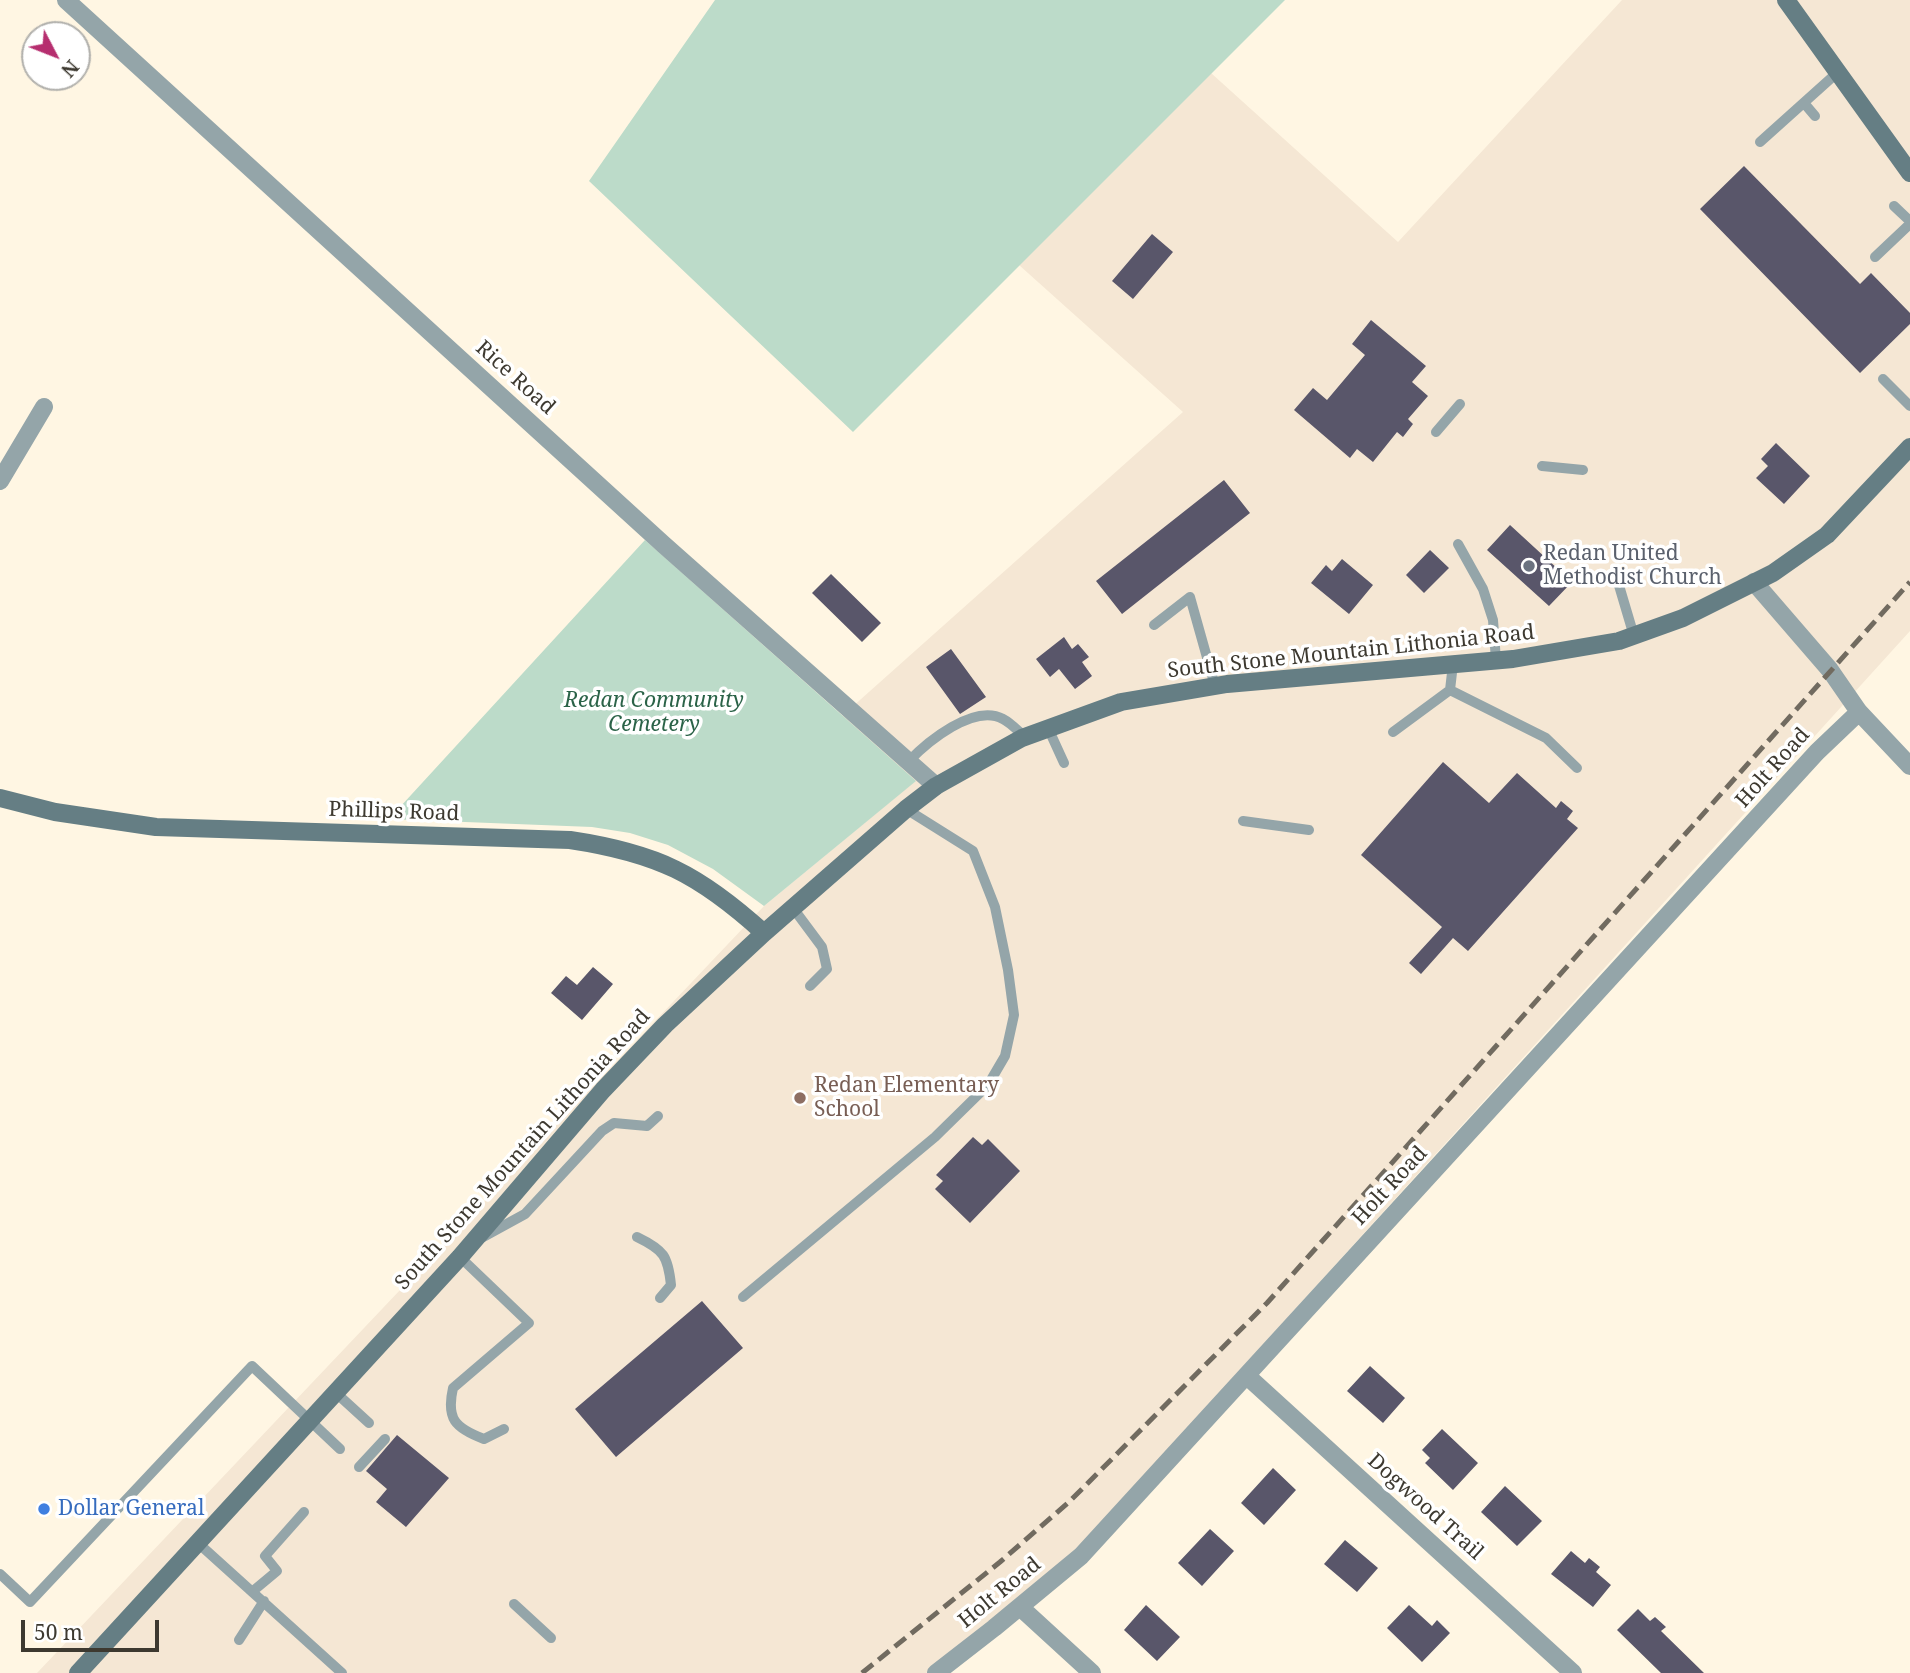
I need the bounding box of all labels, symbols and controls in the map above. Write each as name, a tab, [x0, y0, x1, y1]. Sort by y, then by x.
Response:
north arrow	[21, 21, 91, 91]
text: N	[55, 54, 85, 83]
street label: Rice Road	[470, 336, 560, 420]
place label: Redan United Methodist Church	[1543, 541, 1722, 591]
marker: Redan United Methodist Church	[1521, 558, 1537, 574]
street label: South Stone Mountain Lithonia Road	[1166, 620, 1536, 684]
park label: Redan Community Cemetery	[564, 688, 744, 738]
street label: Holt Road	[1731, 723, 1815, 813]
street label: Phillips Road	[328, 797, 460, 827]
street label: South Stone Mountain Lithonia Road	[390, 1005, 656, 1295]
place label: Redan Elementary School	[814, 1073, 999, 1123]
marker: Redan Elementary School	[792, 1090, 808, 1106]
street label: Holt Road	[1347, 1141, 1433, 1231]
street label: Dogwood Trail	[1362, 1449, 1488, 1565]
place label: Dollar General	[58, 1496, 204, 1522]
marker: Dollar General	[36, 1501, 52, 1517]
street label: Holt Road	[954, 1552, 1046, 1634]
scale bar	[24, 1606, 163, 1650]
text: 50 m	[34, 1618, 83, 1646]

